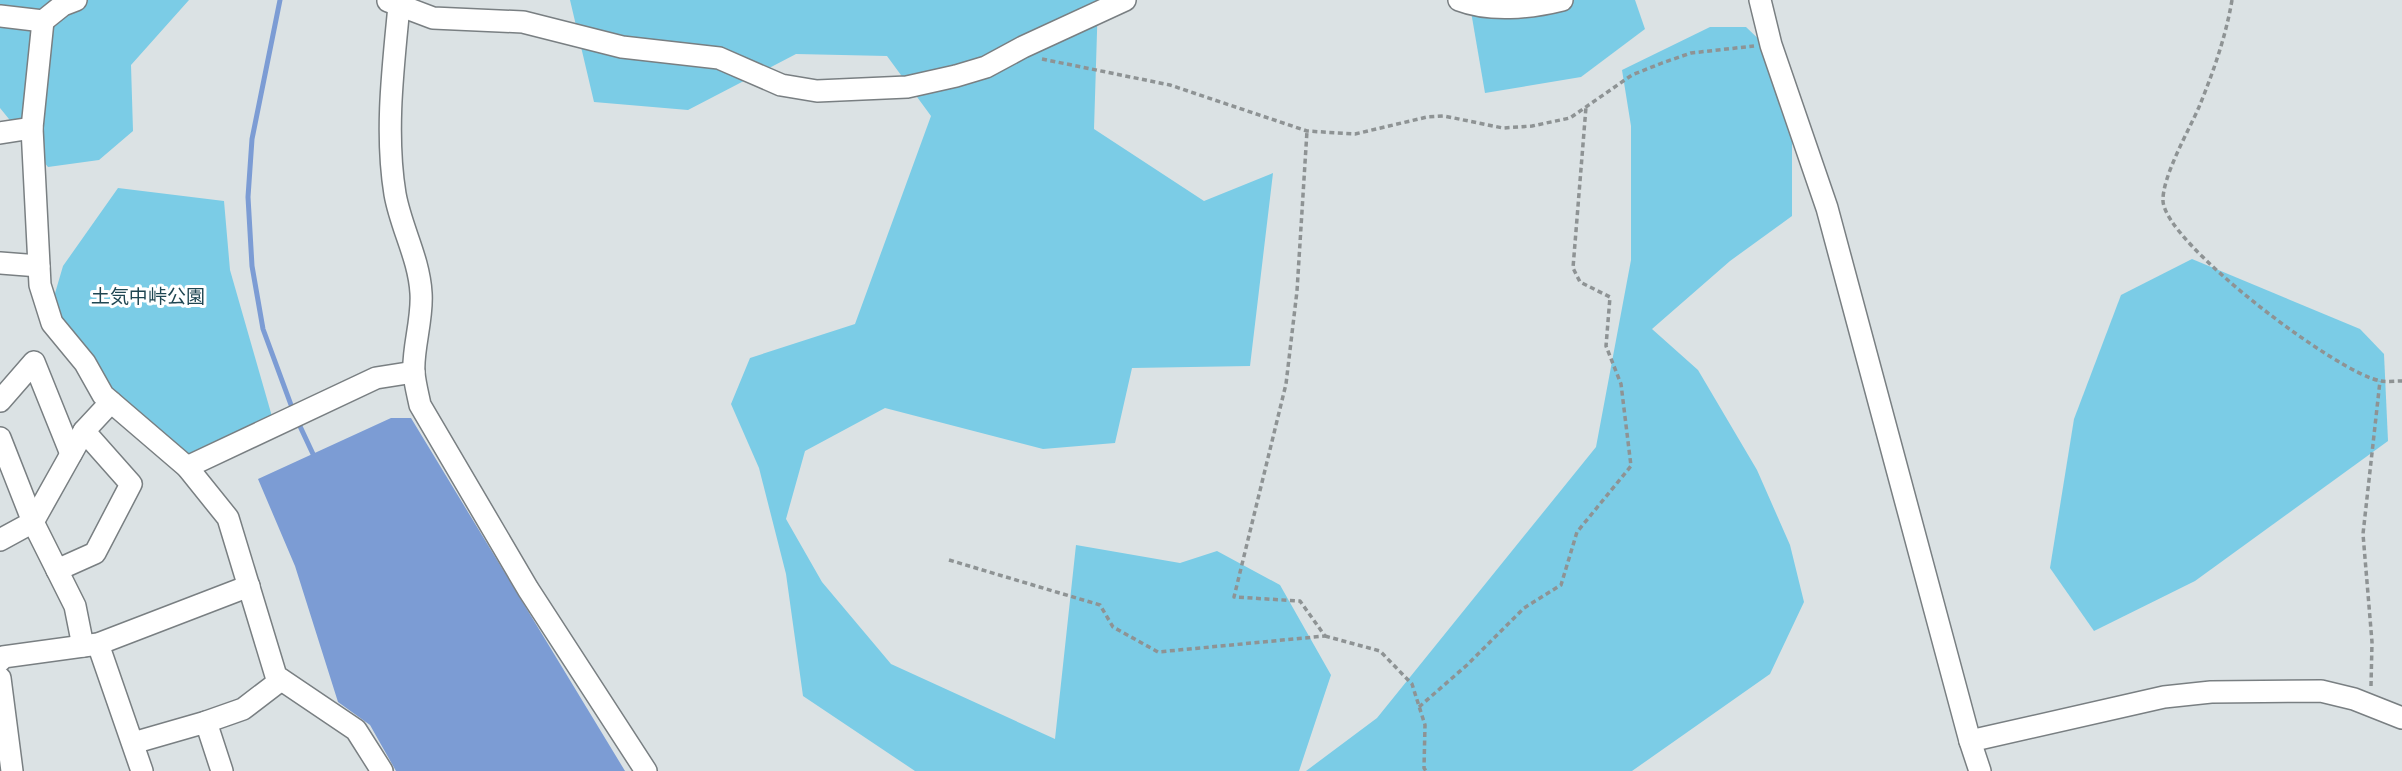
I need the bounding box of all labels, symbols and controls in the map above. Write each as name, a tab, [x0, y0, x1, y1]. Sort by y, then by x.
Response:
park label: 土気中峠公園	[91, 284, 205, 308]

